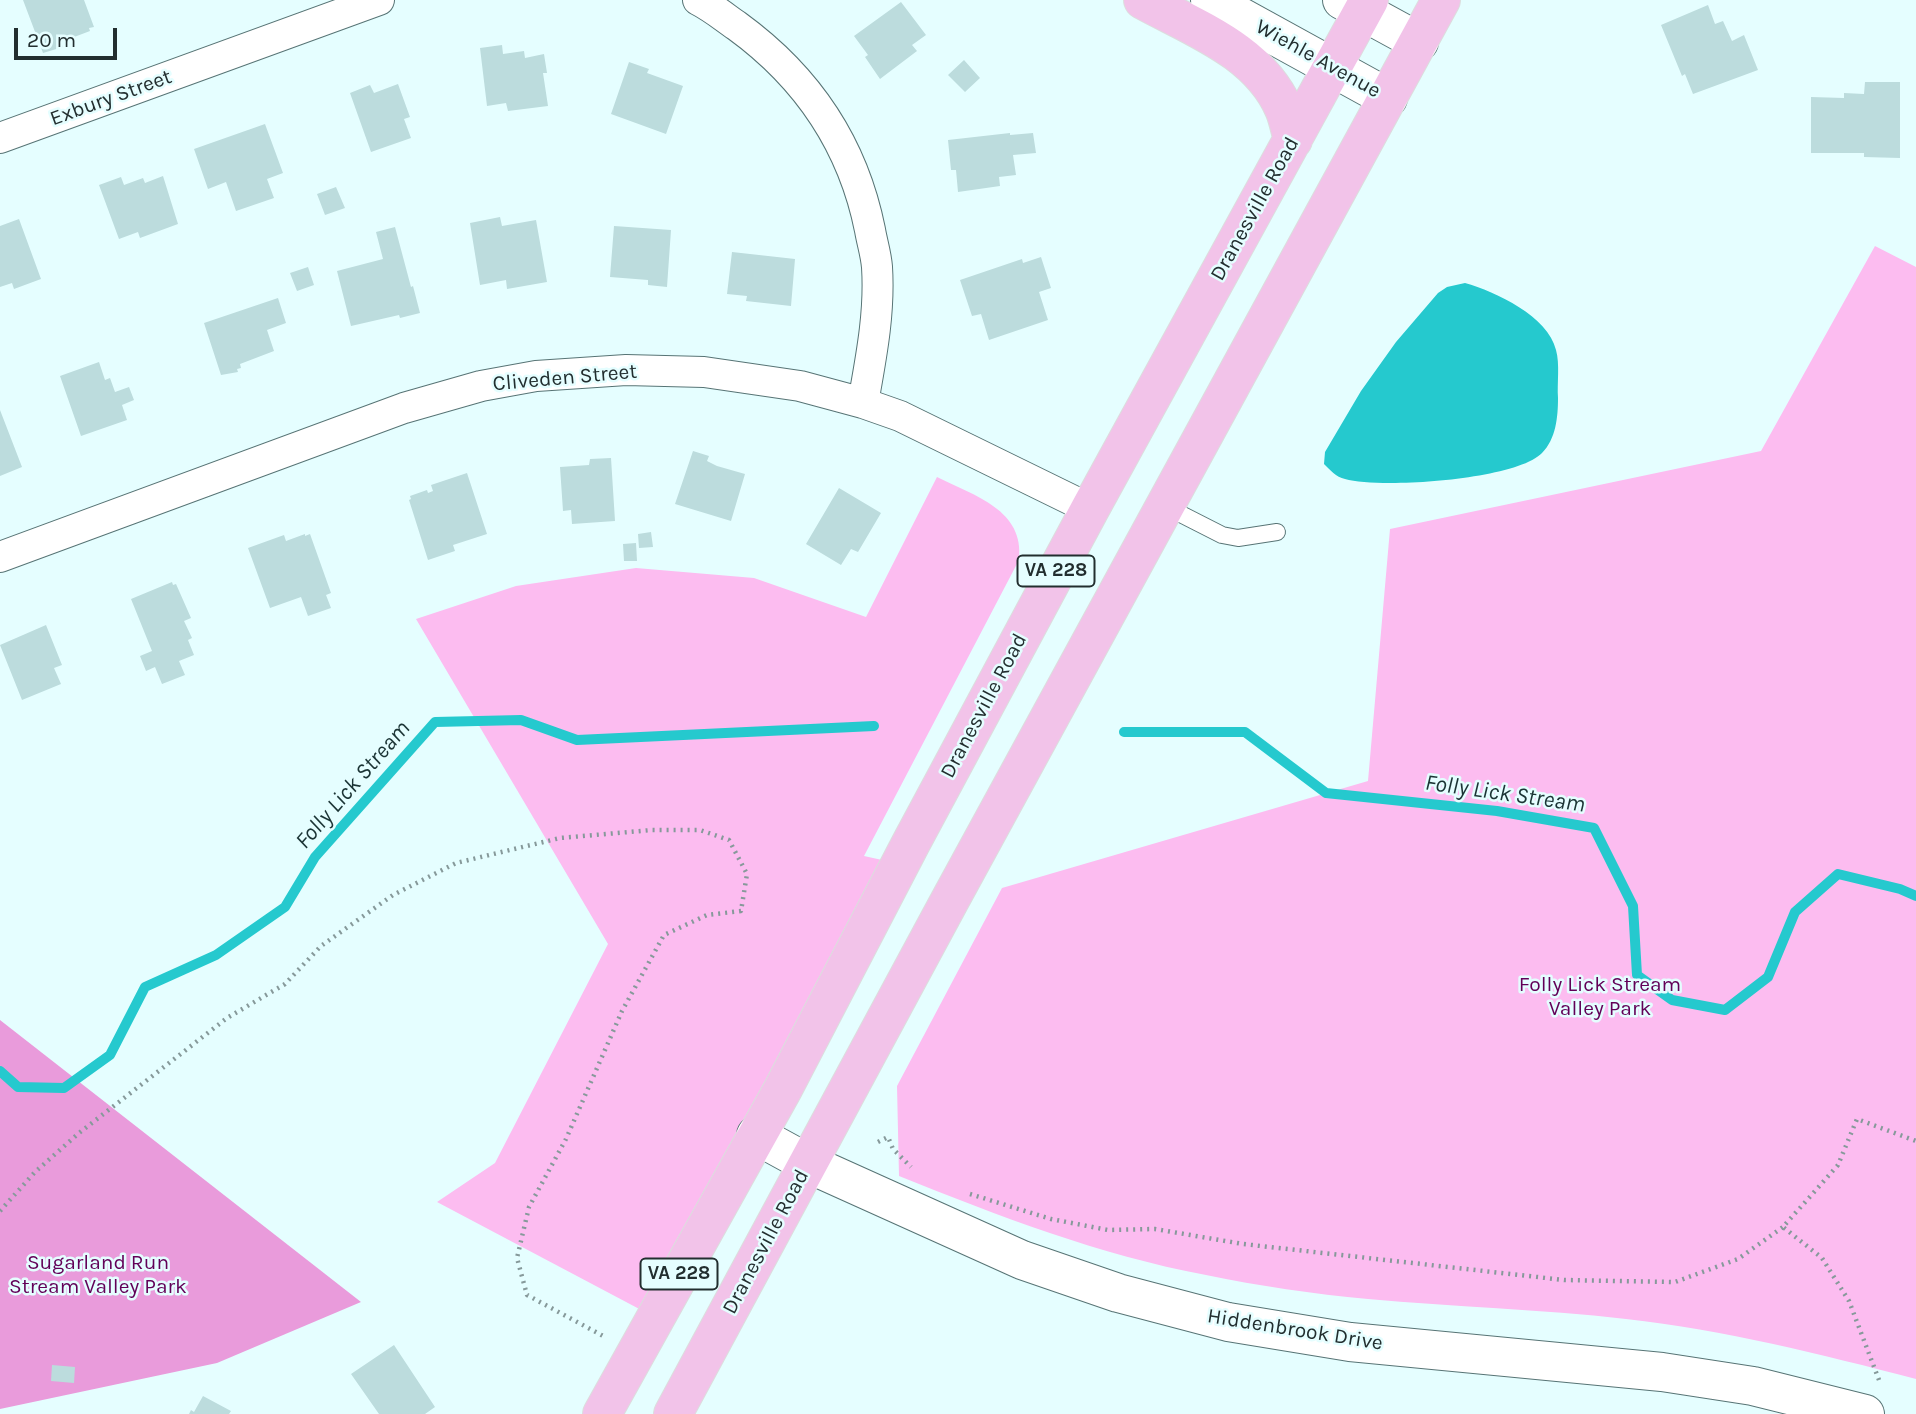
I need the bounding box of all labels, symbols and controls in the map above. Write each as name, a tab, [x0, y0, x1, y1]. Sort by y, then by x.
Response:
scale bar	[18, 14, 121, 58]
street label: Wiehle Avenue	[1251, 14, 1385, 104]
text: 20 m	[27, 28, 76, 52]
street label: Exbury Street	[47, 64, 175, 132]
street label: Dranesville Road	[1205, 133, 1305, 285]
street label: Cliveden Street	[492, 359, 638, 397]
road number: VA 228	[1018, 556, 1094, 586]
street label: Dranesville Road	[935, 629, 1033, 783]
water label: Folly Lick Stream	[290, 715, 416, 855]
water label: Folly Lick Stream	[1423, 769, 1587, 819]
park label: Folly Lick Stream Valley Park	[1519, 972, 1681, 1022]
street label: Dranesville Road	[717, 1165, 815, 1319]
park label: Sugarland Run Stream Valley Park	[9, 1250, 187, 1300]
road number: VA 228	[640, 1258, 718, 1290]
street label: Hiddenbrook Drive	[1205, 1304, 1385, 1356]

